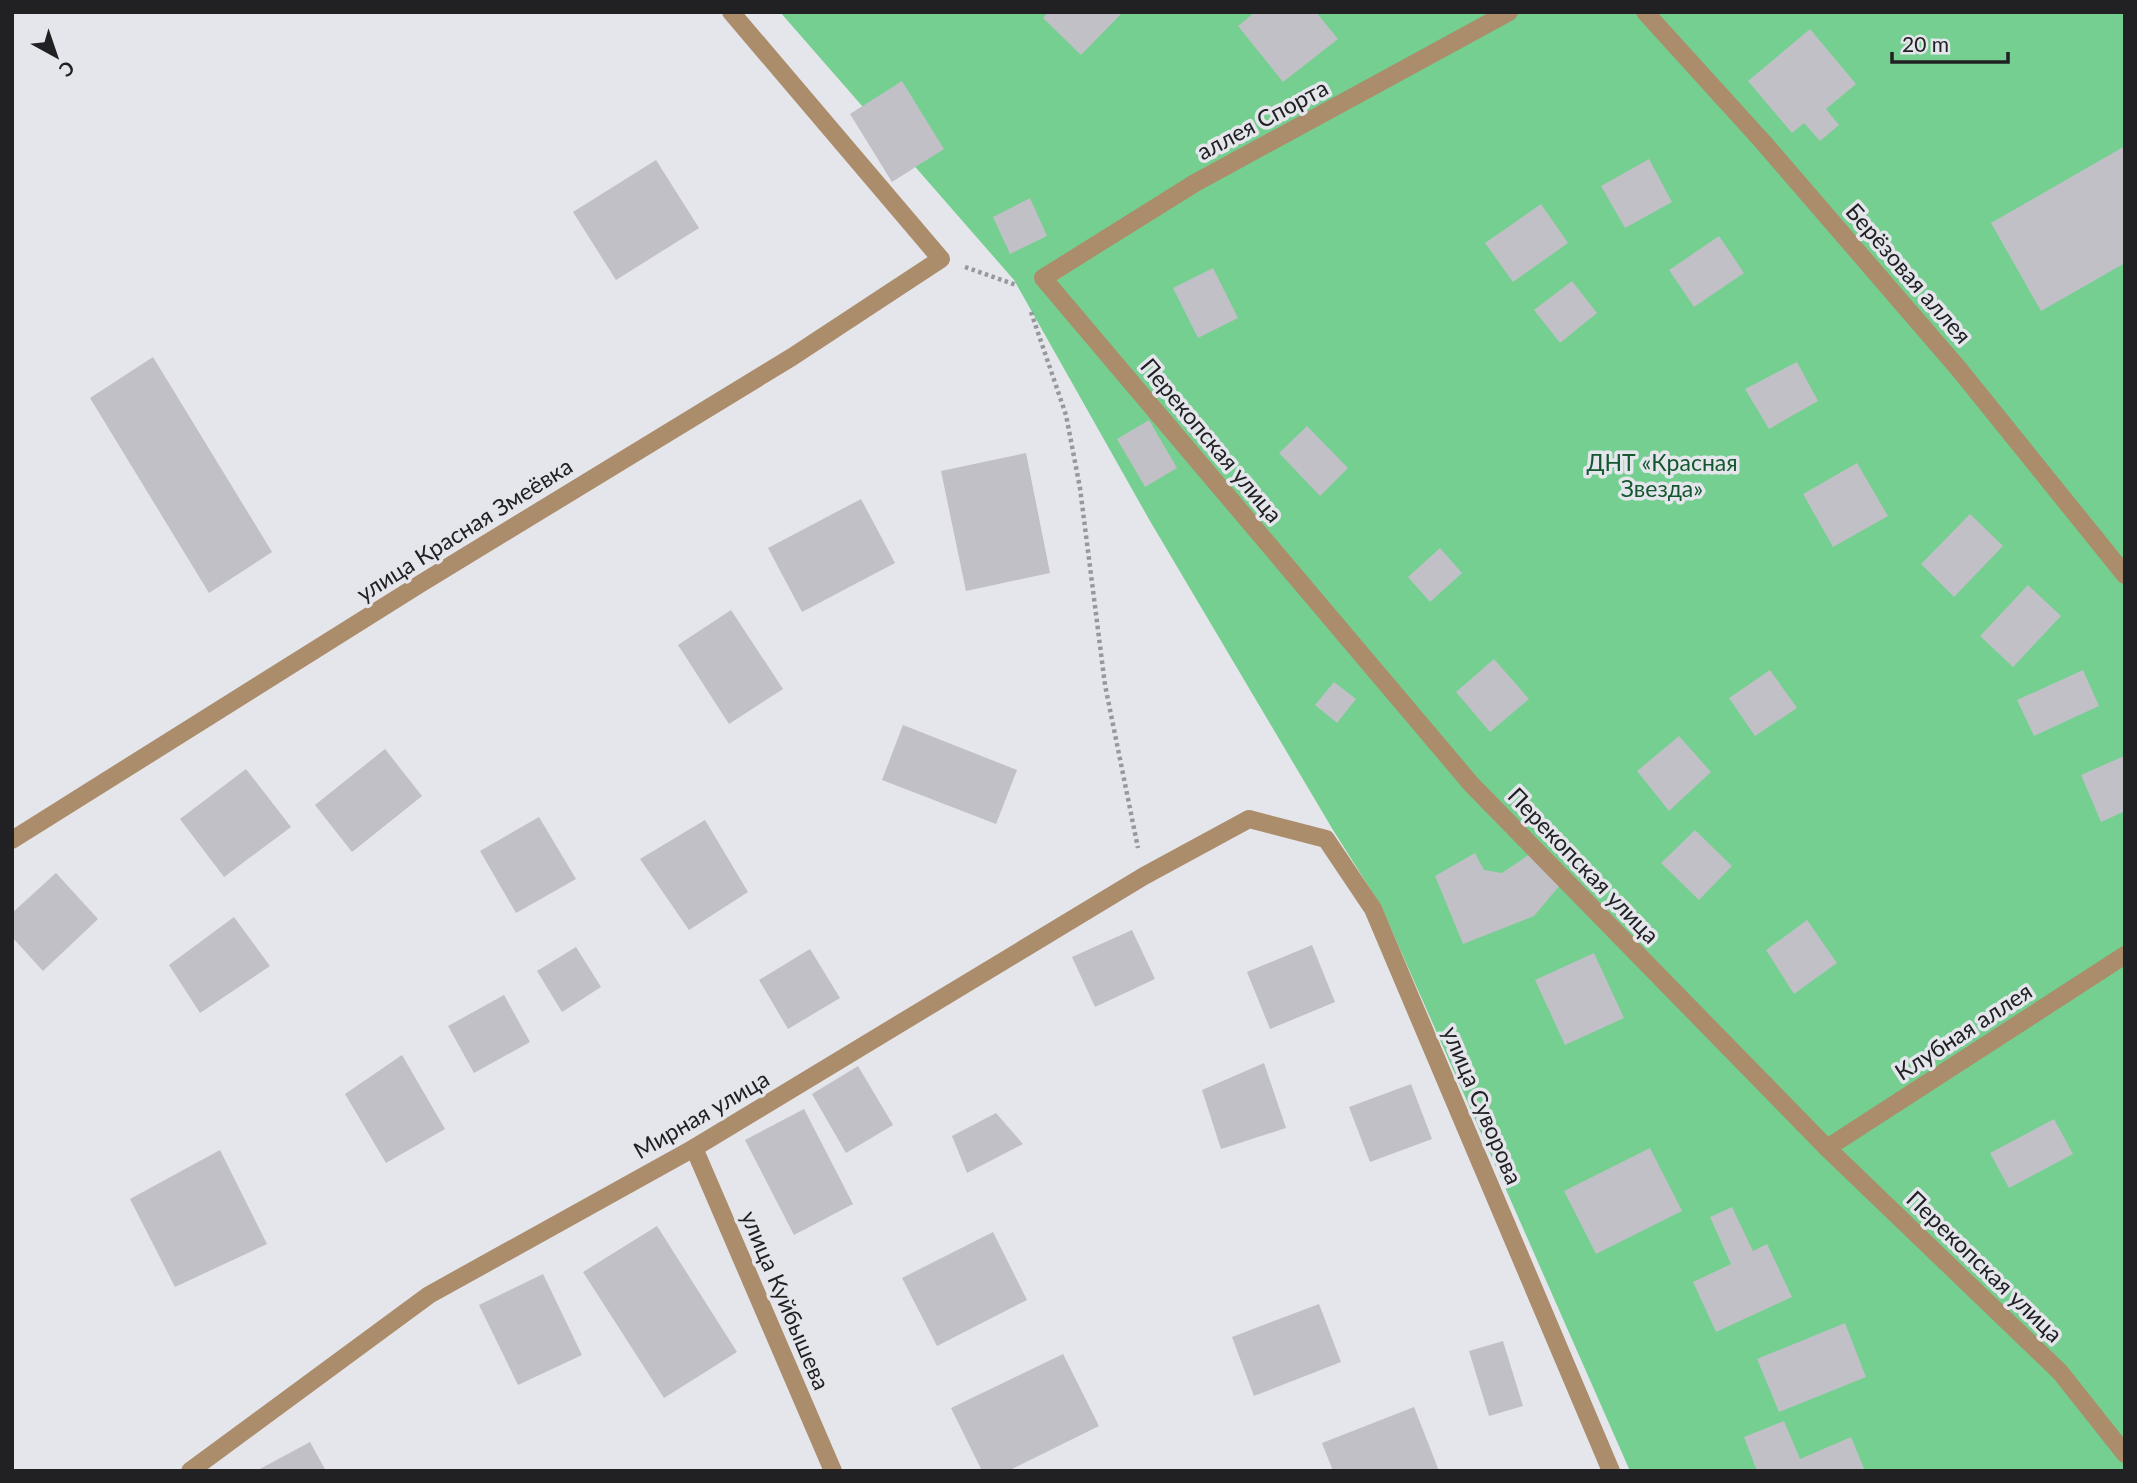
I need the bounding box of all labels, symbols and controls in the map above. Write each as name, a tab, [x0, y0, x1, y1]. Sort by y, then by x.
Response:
north arrow	[21, 21, 91, 91]
scale bar	[1892, 21, 2008, 65]
text: 20 m	[1902, 31, 1949, 56]
text: С	[55, 57, 79, 83]
street label: аллея Спорта	[1192, 73, 1332, 165]
street label: Берёзовая аллея	[1840, 197, 1978, 349]
street label: Перекопская улица	[1135, 352, 1289, 528]
park label: ДНТ «Красная Звезда»	[1586, 448, 1738, 502]
street label: улица Красная Змеёвка	[351, 451, 577, 607]
street label: Перекопская улица	[1503, 781, 1665, 949]
street label: Клубная аллея	[1889, 976, 2037, 1086]
street label: улица Суворова	[1437, 1022, 1529, 1188]
street label: Мирная улица	[628, 1064, 774, 1164]
street label: Перекопская улица	[1901, 1185, 2069, 1347]
street label: улица Куйбышева	[736, 1206, 836, 1394]

